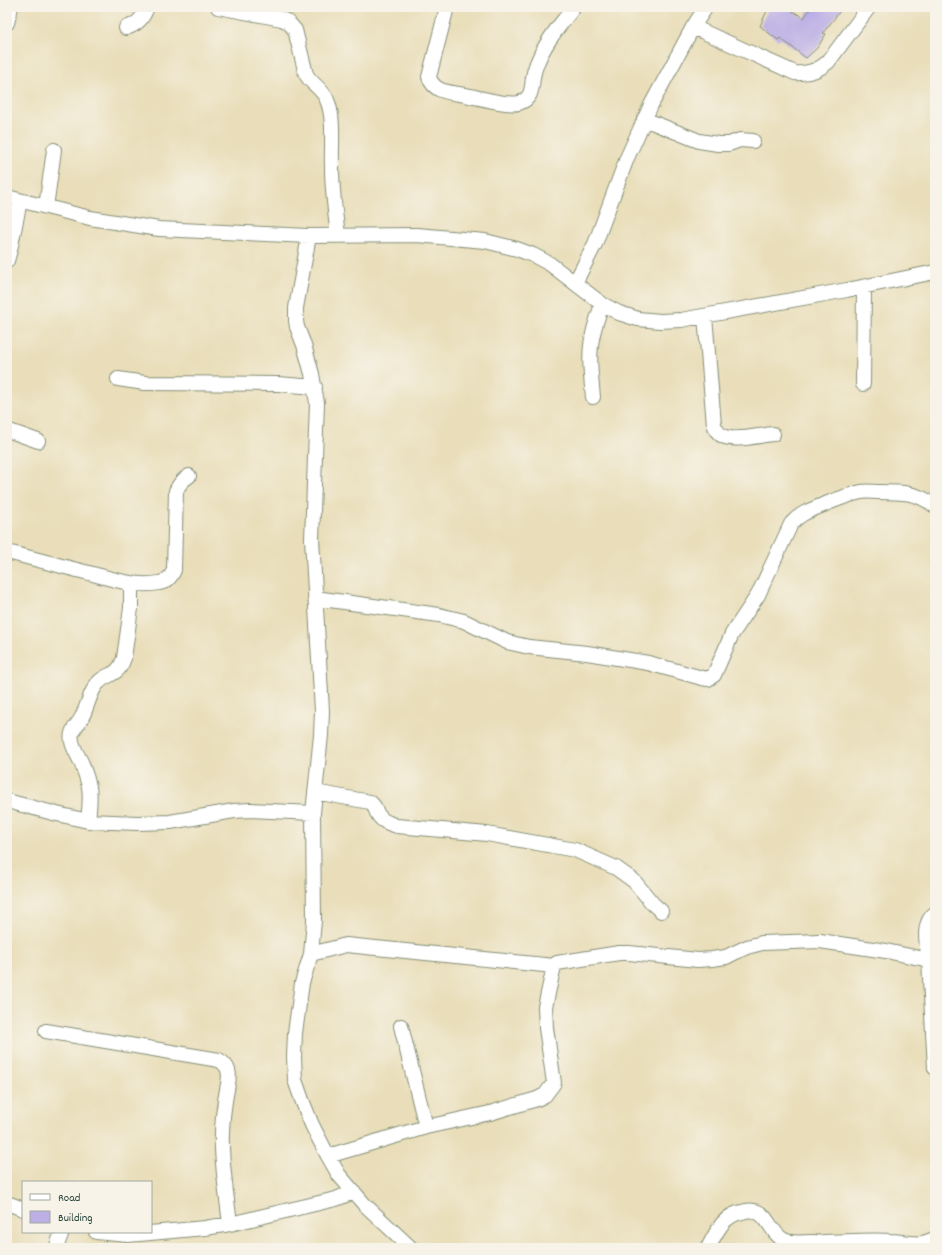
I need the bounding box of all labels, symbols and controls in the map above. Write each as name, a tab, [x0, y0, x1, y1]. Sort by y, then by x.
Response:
legend	[22, 1181, 152, 1233]
text: Road	[58, 1190, 80, 1207]
text: Building	[58, 1210, 93, 1227]

